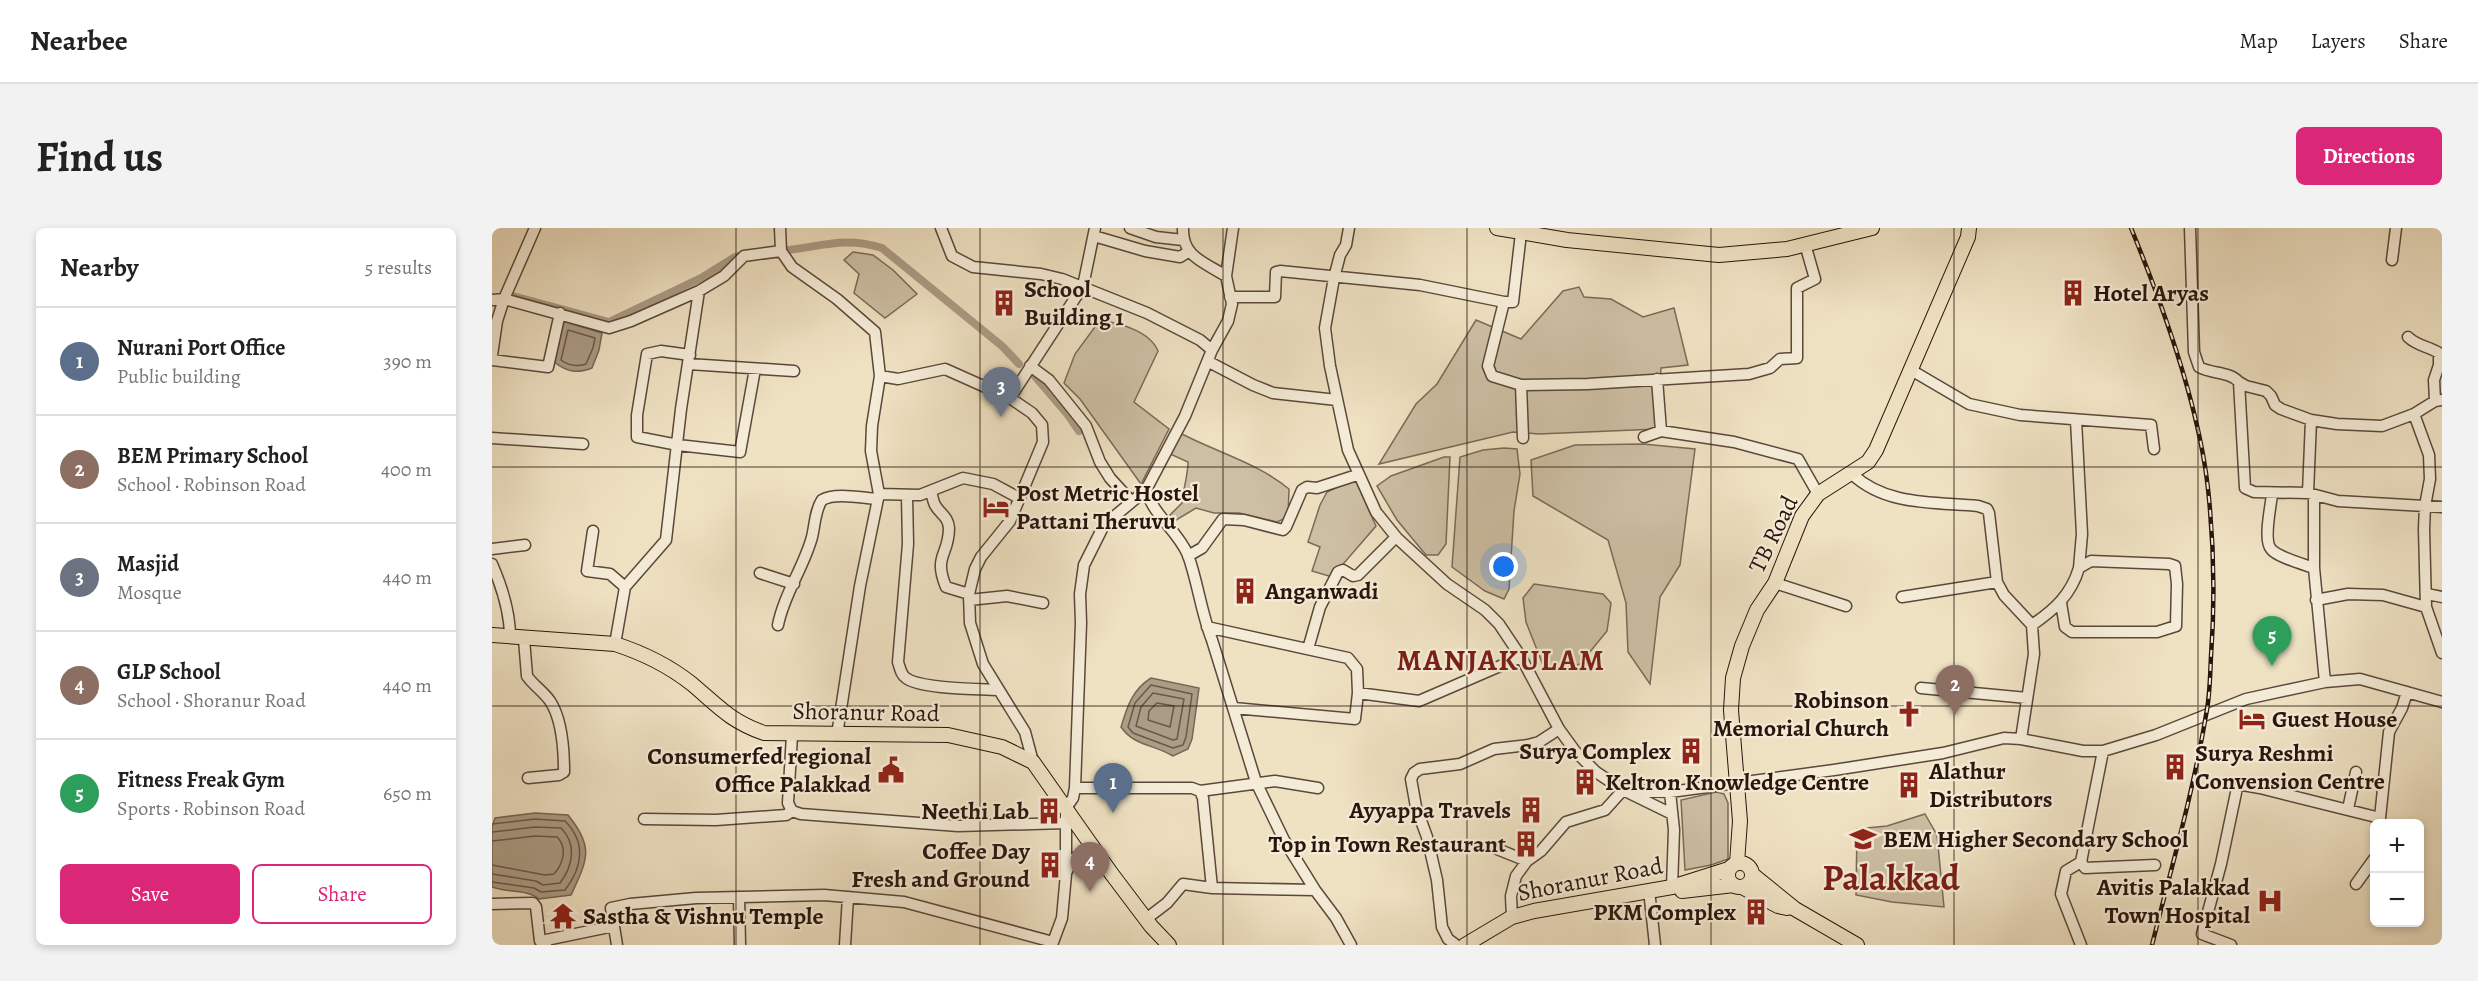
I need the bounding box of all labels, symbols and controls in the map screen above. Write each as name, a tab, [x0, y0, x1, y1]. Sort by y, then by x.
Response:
text: Nearbee	[30, 22, 128, 60]
text: Map	[2239, 27, 2278, 55]
text: Layers	[2311, 27, 2366, 55]
text: Share	[2399, 27, 2448, 55]
button: Directions	[2296, 127, 2442, 185]
text: Find us	[36, 128, 163, 185]
text: Nearby	[60, 250, 139, 285]
text: 5 results	[365, 254, 432, 281]
place label: School Building 1	[1024, 273, 1124, 333]
place label: Hotel Aryas	[2093, 277, 2209, 309]
building icon: Hotel Aryas	[2058, 278, 2088, 308]
building icon: School Building 1	[989, 288, 1019, 318]
text: Nurani Port Office	[117, 333, 285, 363]
text: 1	[76, 348, 83, 375]
text: 390 m	[383, 348, 432, 375]
text: Public building	[117, 363, 241, 390]
pin: 3	[982, 368, 1020, 417]
text: BEM Primary School	[117, 441, 308, 471]
text: 2	[75, 456, 84, 483]
text: 400 m	[381, 456, 432, 483]
text: School · Robinson Road	[117, 471, 306, 498]
place label: Post Metric Hostel Pattani Theruvu	[1016, 477, 1199, 537]
street label: TB Road	[1741, 490, 1805, 578]
hotel icon: Post Metric Hostel Pattani Theruvu	[981, 492, 1011, 522]
text: Masjid	[117, 549, 179, 579]
your location	[1489, 552, 1518, 581]
text: 3	[75, 564, 84, 591]
text: 440 m	[383, 564, 432, 591]
place label: Anganwadi	[1264, 575, 1379, 607]
building icon: Anganwadi	[1230, 576, 1260, 606]
text: Mosque	[117, 579, 182, 606]
pin: 5	[2252, 616, 2292, 666]
district label: MANJAKULAM	[1397, 640, 1605, 680]
text: GLP School	[117, 657, 221, 687]
pin: 2	[1936, 666, 1974, 715]
text: 4	[75, 672, 84, 699]
text: 440 m	[383, 672, 432, 699]
place label: Robinson Memorial Church	[1713, 684, 1890, 744]
text: School · Shoranur Road	[117, 687, 306, 714]
street label: Shoranur Road	[792, 695, 940, 729]
church icon: Robinson Memorial Church	[1894, 699, 1924, 729]
place label: Guest House	[2272, 703, 2397, 735]
hotel icon: Guest House	[2237, 704, 2267, 734]
place label: Surya Complex	[1519, 735, 1671, 767]
building icon: Surya Complex	[1676, 736, 1706, 766]
place label: Surya Reshmi Convension Centre	[2195, 737, 2385, 797]
place label: Consumerfed regional Office Palakkad	[647, 740, 872, 800]
building icon: Surya Reshmi Convension Centre	[2160, 752, 2190, 782]
public building icon: Consumerfed regional Office Palakkad	[876, 755, 906, 785]
place label: Alathur Distributors	[1928, 755, 2053, 815]
pin: 1	[1094, 764, 1132, 813]
text: Fitness Freak Gym	[117, 765, 285, 795]
place label: Keltron Knowledge Centre	[1605, 766, 1869, 798]
building icon: Keltron Knowledge Centre	[1570, 767, 1600, 797]
building icon: Alathur Distributors	[1894, 770, 1924, 800]
text: 5	[75, 780, 84, 807]
text: 650 m	[383, 780, 432, 807]
place label: Ayyappa Travels	[1348, 794, 1511, 826]
text: Sports · Robinson Road	[117, 795, 305, 822]
place label: Neethi Lab	[921, 795, 1029, 827]
building icon: Ayyappa Travels	[1516, 795, 1546, 825]
building icon: Neethi Lab	[1034, 796, 1064, 826]
map controls	[2370, 819, 2424, 927]
button: +	[2370, 819, 2424, 873]
place label: BEM Higher Secondary School	[1883, 823, 2189, 855]
school or university icon: BEM Higher Secondary School	[1848, 824, 1878, 854]
place label: Top in Town Restaurant	[1269, 828, 1506, 860]
building icon: Top in Town Restaurant	[1511, 829, 1541, 859]
place label: Coffee Day Fresh and Ground	[851, 835, 1031, 895]
pin: 4	[1070, 842, 1110, 892]
street label: Shoranur Road	[1515, 849, 1666, 909]
building icon: Coffee Day Fresh and Ground	[1035, 850, 1065, 880]
district label: Palakkad	[1822, 853, 1960, 902]
button: Save	[60, 864, 240, 924]
button: Share	[252, 864, 432, 924]
place label: Avitis Palakkad Town Hospital	[2096, 871, 2251, 931]
button: −	[2370, 873, 2424, 927]
hospital icon: Avitis Palakkad Town Hospital	[2255, 886, 2285, 916]
place label: PKM Complex	[1593, 896, 1736, 928]
building icon: PKM Complex	[1741, 897, 1771, 927]
place label: Sastha & Vishnu Temple	[583, 900, 824, 932]
temple icon: Sastha & Vishnu Temple	[548, 901, 578, 931]

